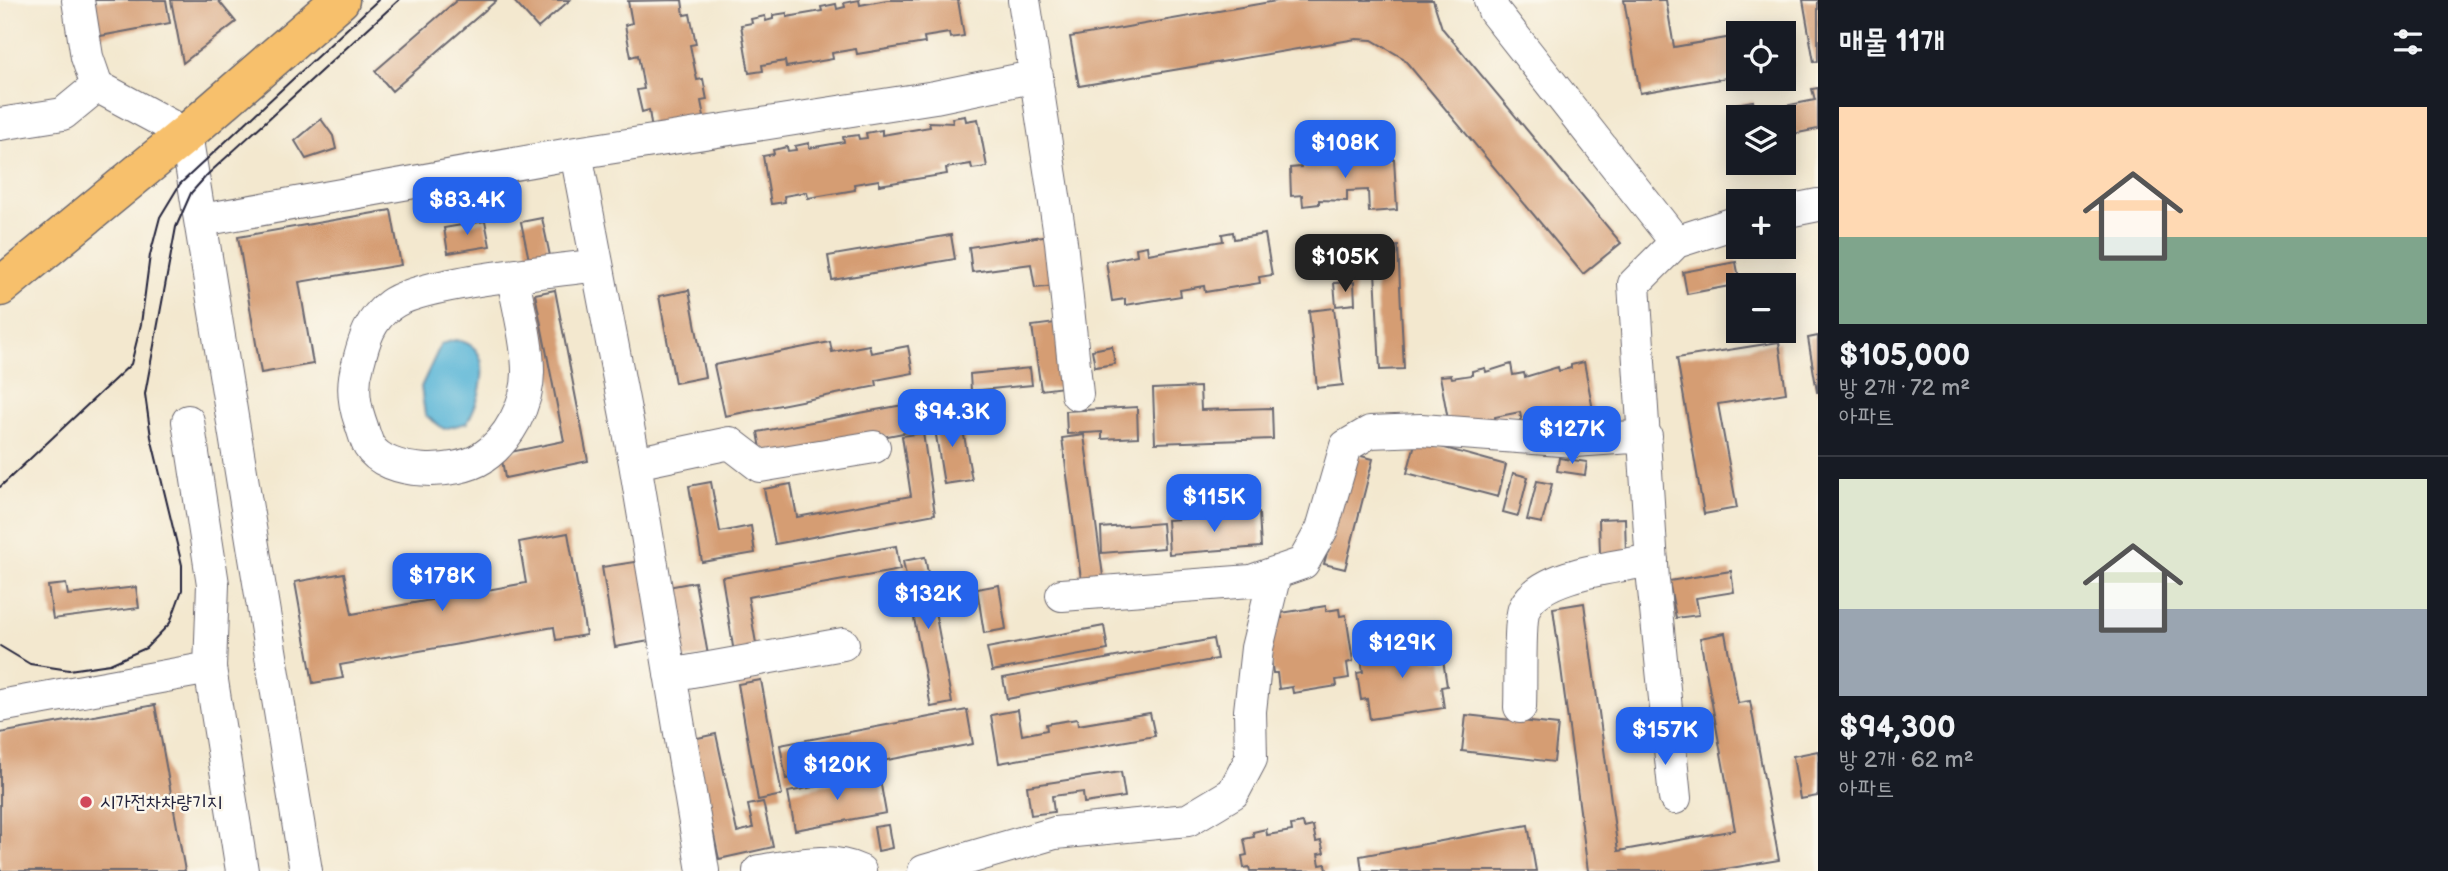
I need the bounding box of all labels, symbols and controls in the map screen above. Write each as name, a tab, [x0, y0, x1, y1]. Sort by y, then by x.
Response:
map controls	[1726, 21, 1796, 343]
button: locate	[1726, 21, 1796, 91]
icon: filters	[2389, 23, 2427, 61]
text: 매물 11개	[1839, 24, 1945, 60]
button: layers	[1726, 105, 1796, 175]
pin: $108K	[1296, 120, 1394, 180]
text: $108K	[1311, 129, 1379, 157]
icon: home	[2070, 153, 2196, 279]
pin: $83.4K	[410, 177, 524, 237]
text: $83.4K	[429, 186, 505, 214]
button: +	[1726, 189, 1796, 259]
pin: $105K	[1296, 234, 1394, 294]
text: $105K	[1311, 243, 1379, 271]
button: −	[1726, 273, 1796, 343]
text: $105,000	[1839, 338, 1970, 374]
text: 방 2개 · 72 m²	[1839, 374, 1970, 402]
pin: $94.3K	[895, 390, 1009, 449]
text: $94.3K	[914, 398, 990, 426]
text: 아파트	[1839, 403, 1895, 431]
pin: $127K	[1523, 406, 1621, 466]
text: $127K	[1539, 415, 1605, 443]
pin: $115K	[1165, 475, 1263, 534]
text: $115K	[1182, 483, 1246, 511]
icon: home	[2070, 525, 2196, 651]
pin: $178K	[393, 554, 491, 613]
text: $178K	[409, 562, 476, 590]
pin: $132K	[879, 572, 977, 631]
text: $132K	[894, 580, 962, 608]
pin: $129K	[1353, 620, 1451, 680]
text: $129K	[1368, 629, 1436, 657]
pin: $157K	[1616, 708, 1714, 767]
text: $94,300	[1839, 710, 1956, 746]
text: $157K	[1632, 716, 1698, 744]
pin: $120K	[788, 742, 886, 802]
text: 방 2개 · 62 m²	[1839, 746, 1974, 774]
text: $120K	[803, 751, 871, 779]
text: 아파트	[1839, 775, 1895, 803]
place label: 시가전차차량기지	[100, 791, 222, 814]
marker: 시가전차차량기지	[78, 794, 94, 810]

